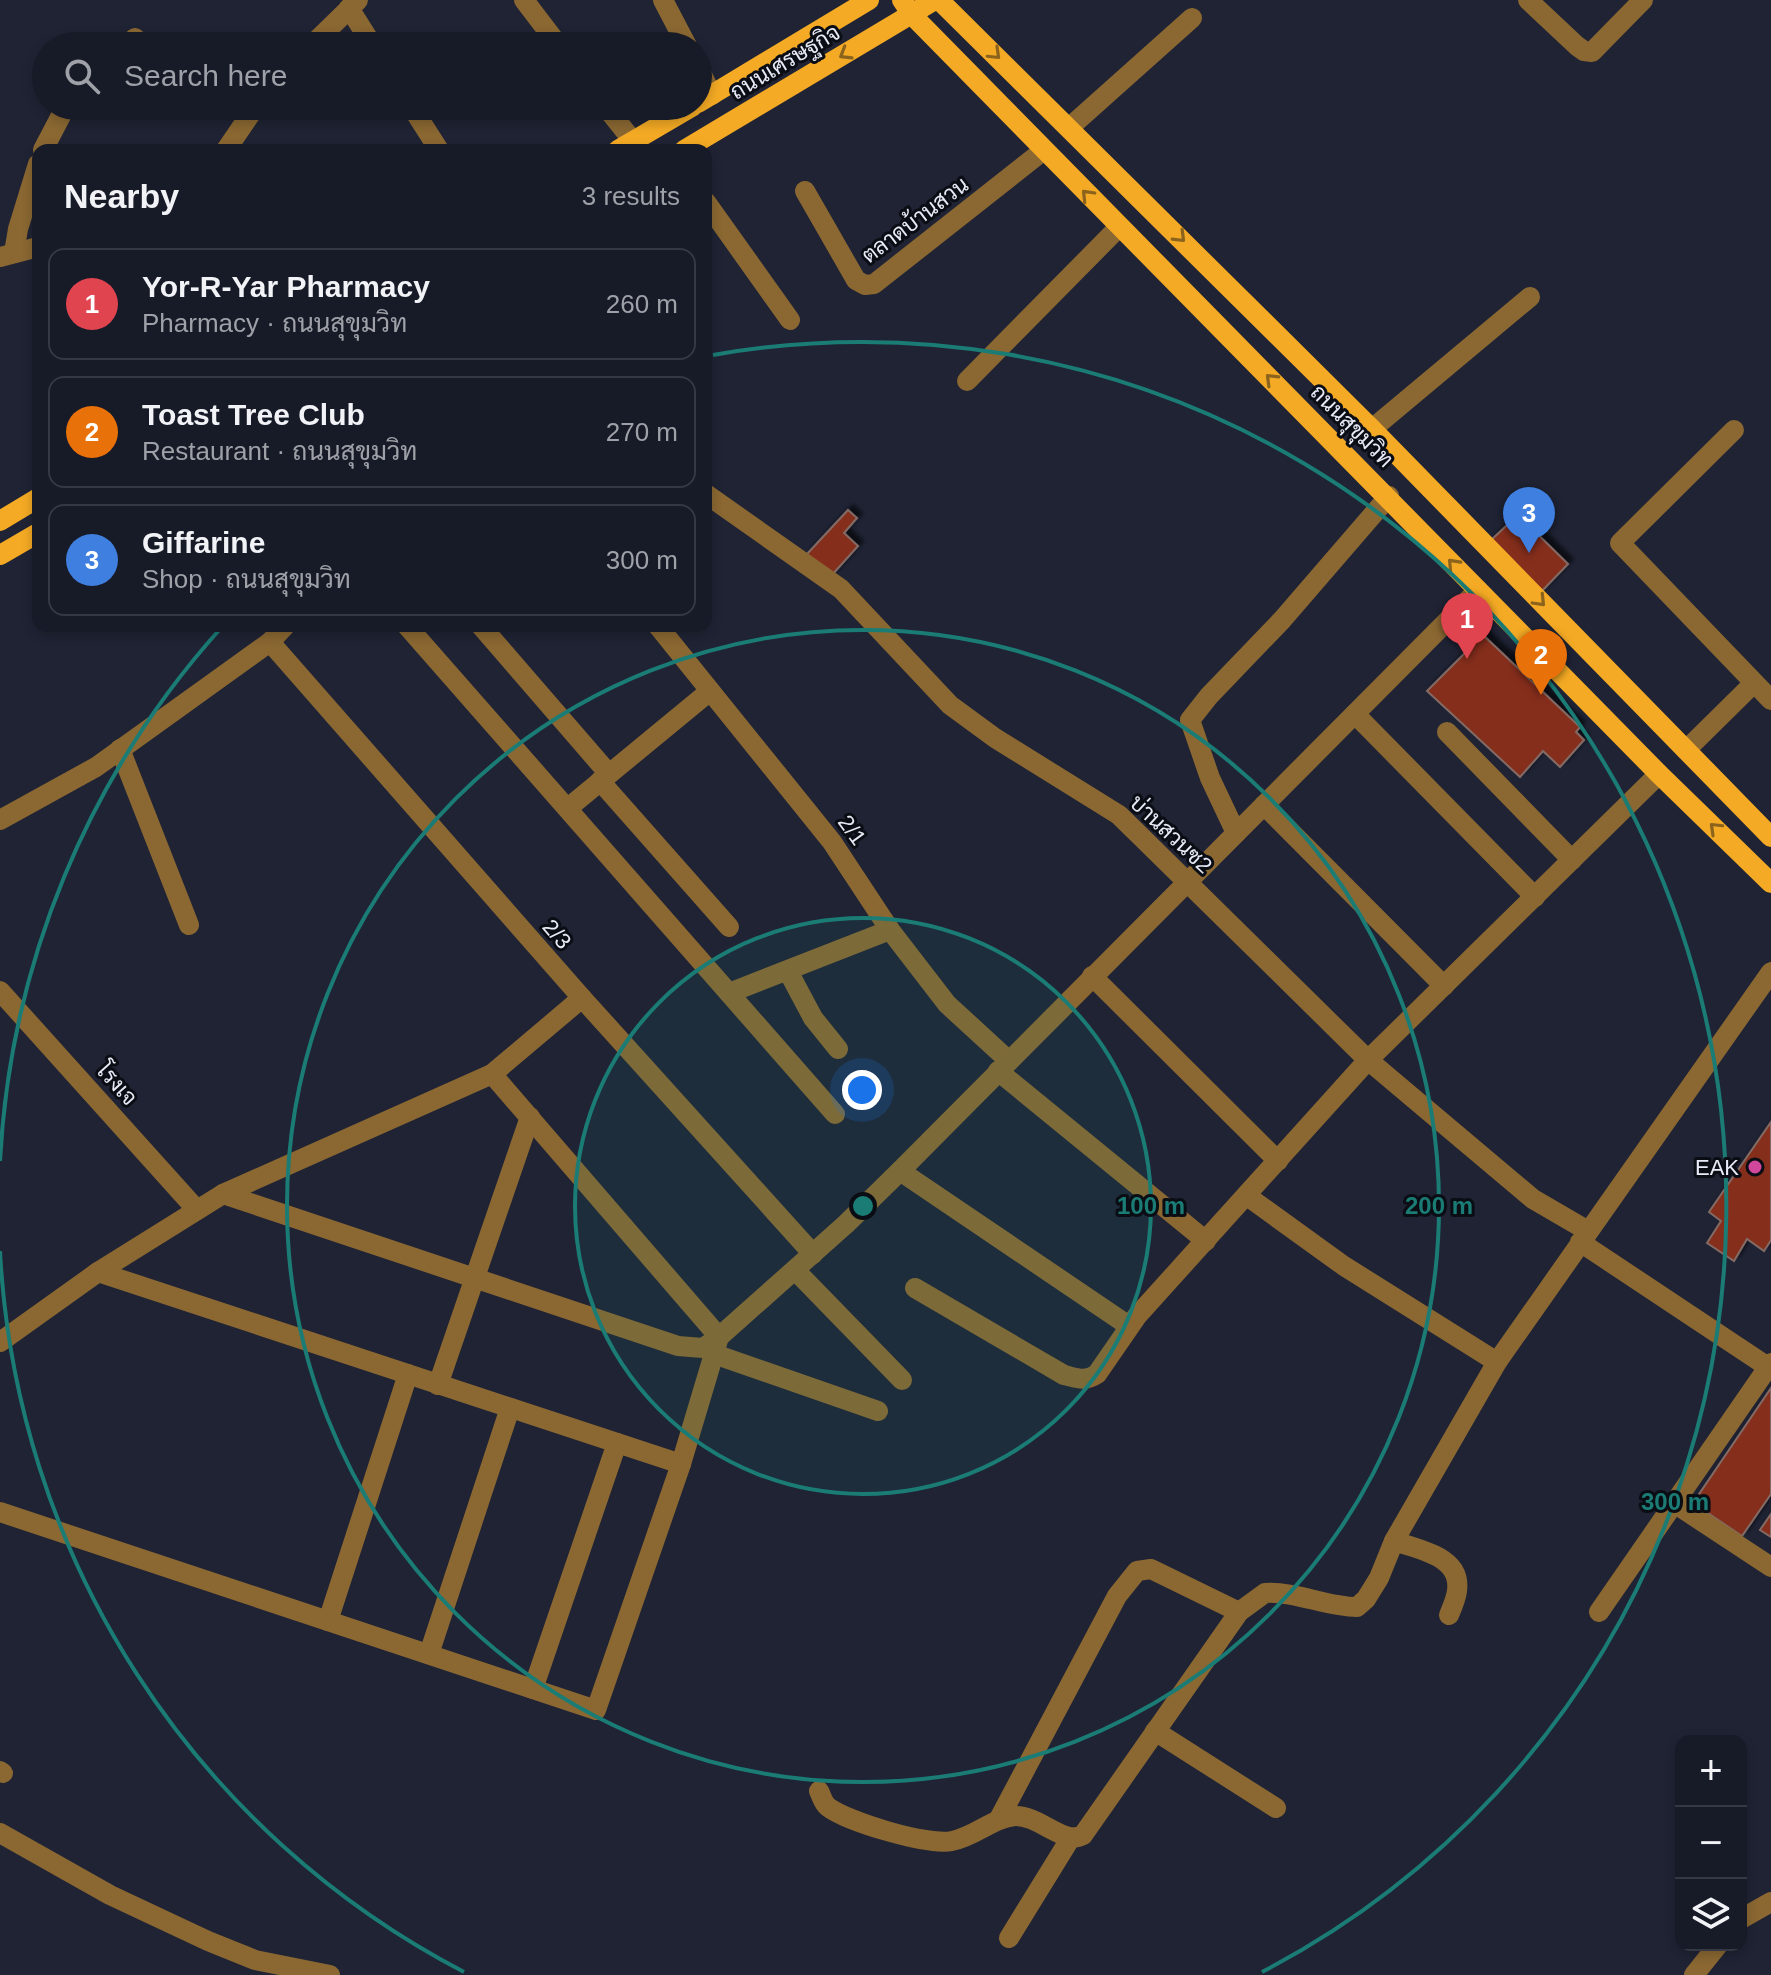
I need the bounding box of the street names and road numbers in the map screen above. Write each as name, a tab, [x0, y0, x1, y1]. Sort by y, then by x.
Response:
street label: ถนนเศรษฐกิจ	[725, 19, 846, 107]
street label: ตลาดบ้านสวน	[856, 170, 973, 268]
street label: ถนนสุขุมวิท	[1304, 379, 1399, 474]
street label: บ่านสวนซ2	[1125, 790, 1217, 878]
street label: 2/1	[833, 810, 871, 850]
street label: 2/3	[538, 914, 576, 954]
street label: โรงเจ	[91, 1056, 144, 1110]

